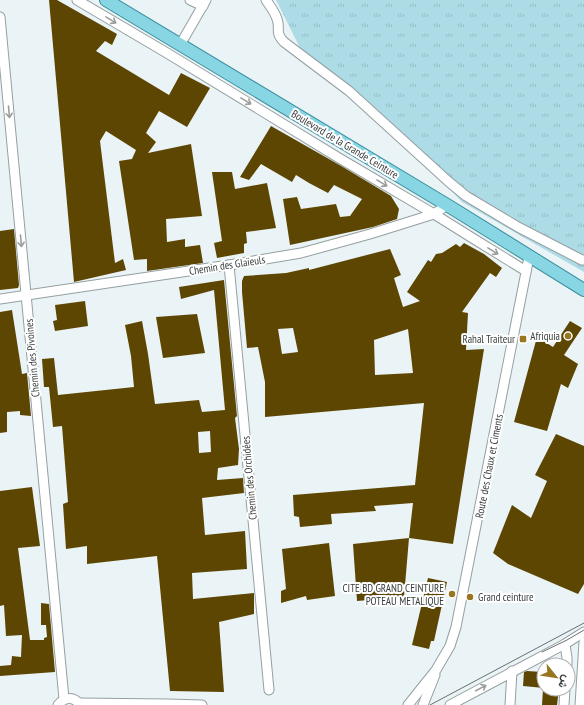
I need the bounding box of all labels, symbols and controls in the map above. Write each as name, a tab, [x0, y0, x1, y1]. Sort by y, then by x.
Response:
one-way arrow	[105, 16, 116, 24]
one-way arrow	[240, 98, 252, 106]
one-way arrow	[5, 105, 12, 118]
street label: Boulevard de la Grande Ceinture	[289, 106, 401, 182]
one-way arrow	[376, 179, 388, 187]
one-way arrow	[17, 234, 25, 247]
one-way arrow	[487, 247, 499, 255]
street label: Chemin des Glaïeuls	[188, 252, 266, 278]
street label: Chemin des Pivoines	[22, 318, 42, 398]
place label: Afriquia	[530, 329, 560, 343]
marker: Afriquia	[563, 331, 573, 341]
place label: Rahal Traiteur	[462, 332, 515, 346]
marker: Rahal Traiteur	[518, 334, 528, 344]
street label: Route des Chaux et Ciments	[472, 412, 506, 519]
street label: Chemin des Orchidées	[238, 435, 260, 521]
place label: CITE BD GRAND CEINTURE POTEAU METALIQUE	[343, 581, 444, 608]
marker: CITE BD GRAND CEINTURE POTEAU METALIQUE	[447, 589, 457, 599]
place label: Grand ceinture	[478, 590, 534, 604]
marker: Grand ceinture	[465, 592, 475, 602]
north arrow	[536, 657, 576, 697]
text: ش	[555, 673, 574, 691]
one-way arrow	[475, 684, 487, 691]

